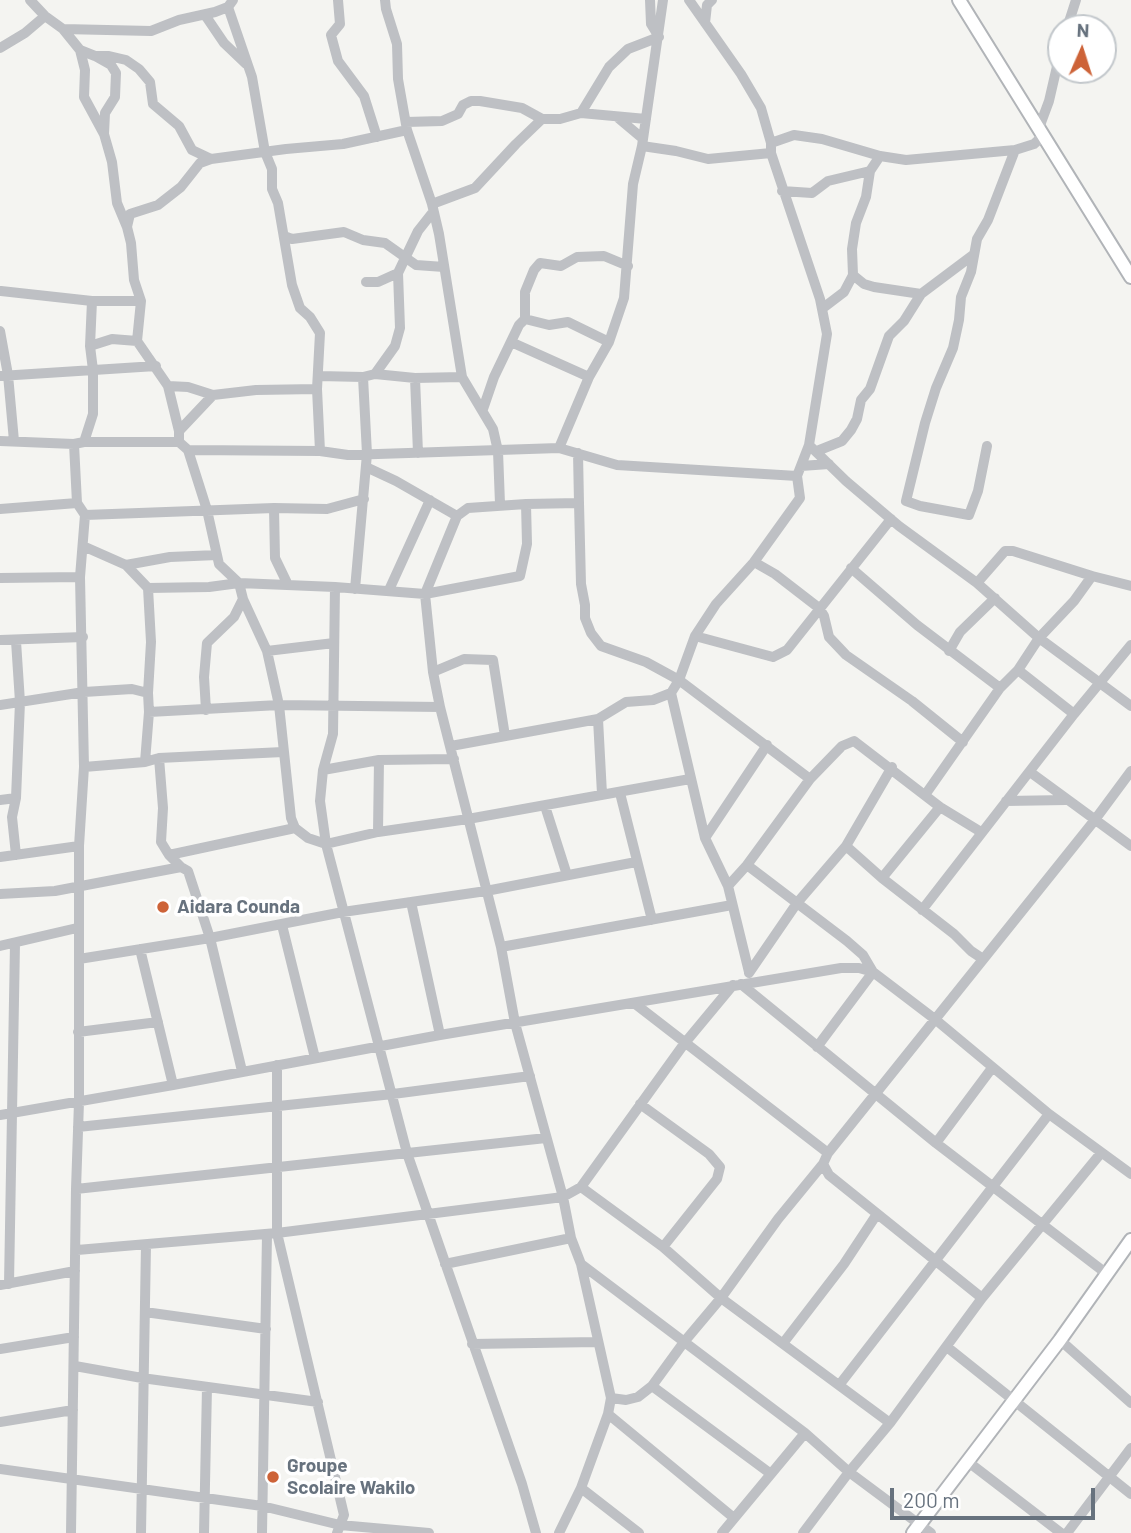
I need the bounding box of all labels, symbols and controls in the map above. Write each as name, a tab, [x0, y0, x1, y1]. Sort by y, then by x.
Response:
north arrow	[1047, 14, 1117, 84]
text: N	[1076, 18, 1090, 41]
place label: Aidara Counda	[177, 896, 300, 918]
marker: Aidara Counda	[155, 899, 171, 915]
place label: Groupe Scolaire Wakilo	[287, 1455, 415, 1499]
marker: Groupe Scolaire Wakilo	[265, 1469, 281, 1485]
scale bar	[893, 1474, 1098, 1518]
text: 200 m	[903, 1487, 960, 1512]

